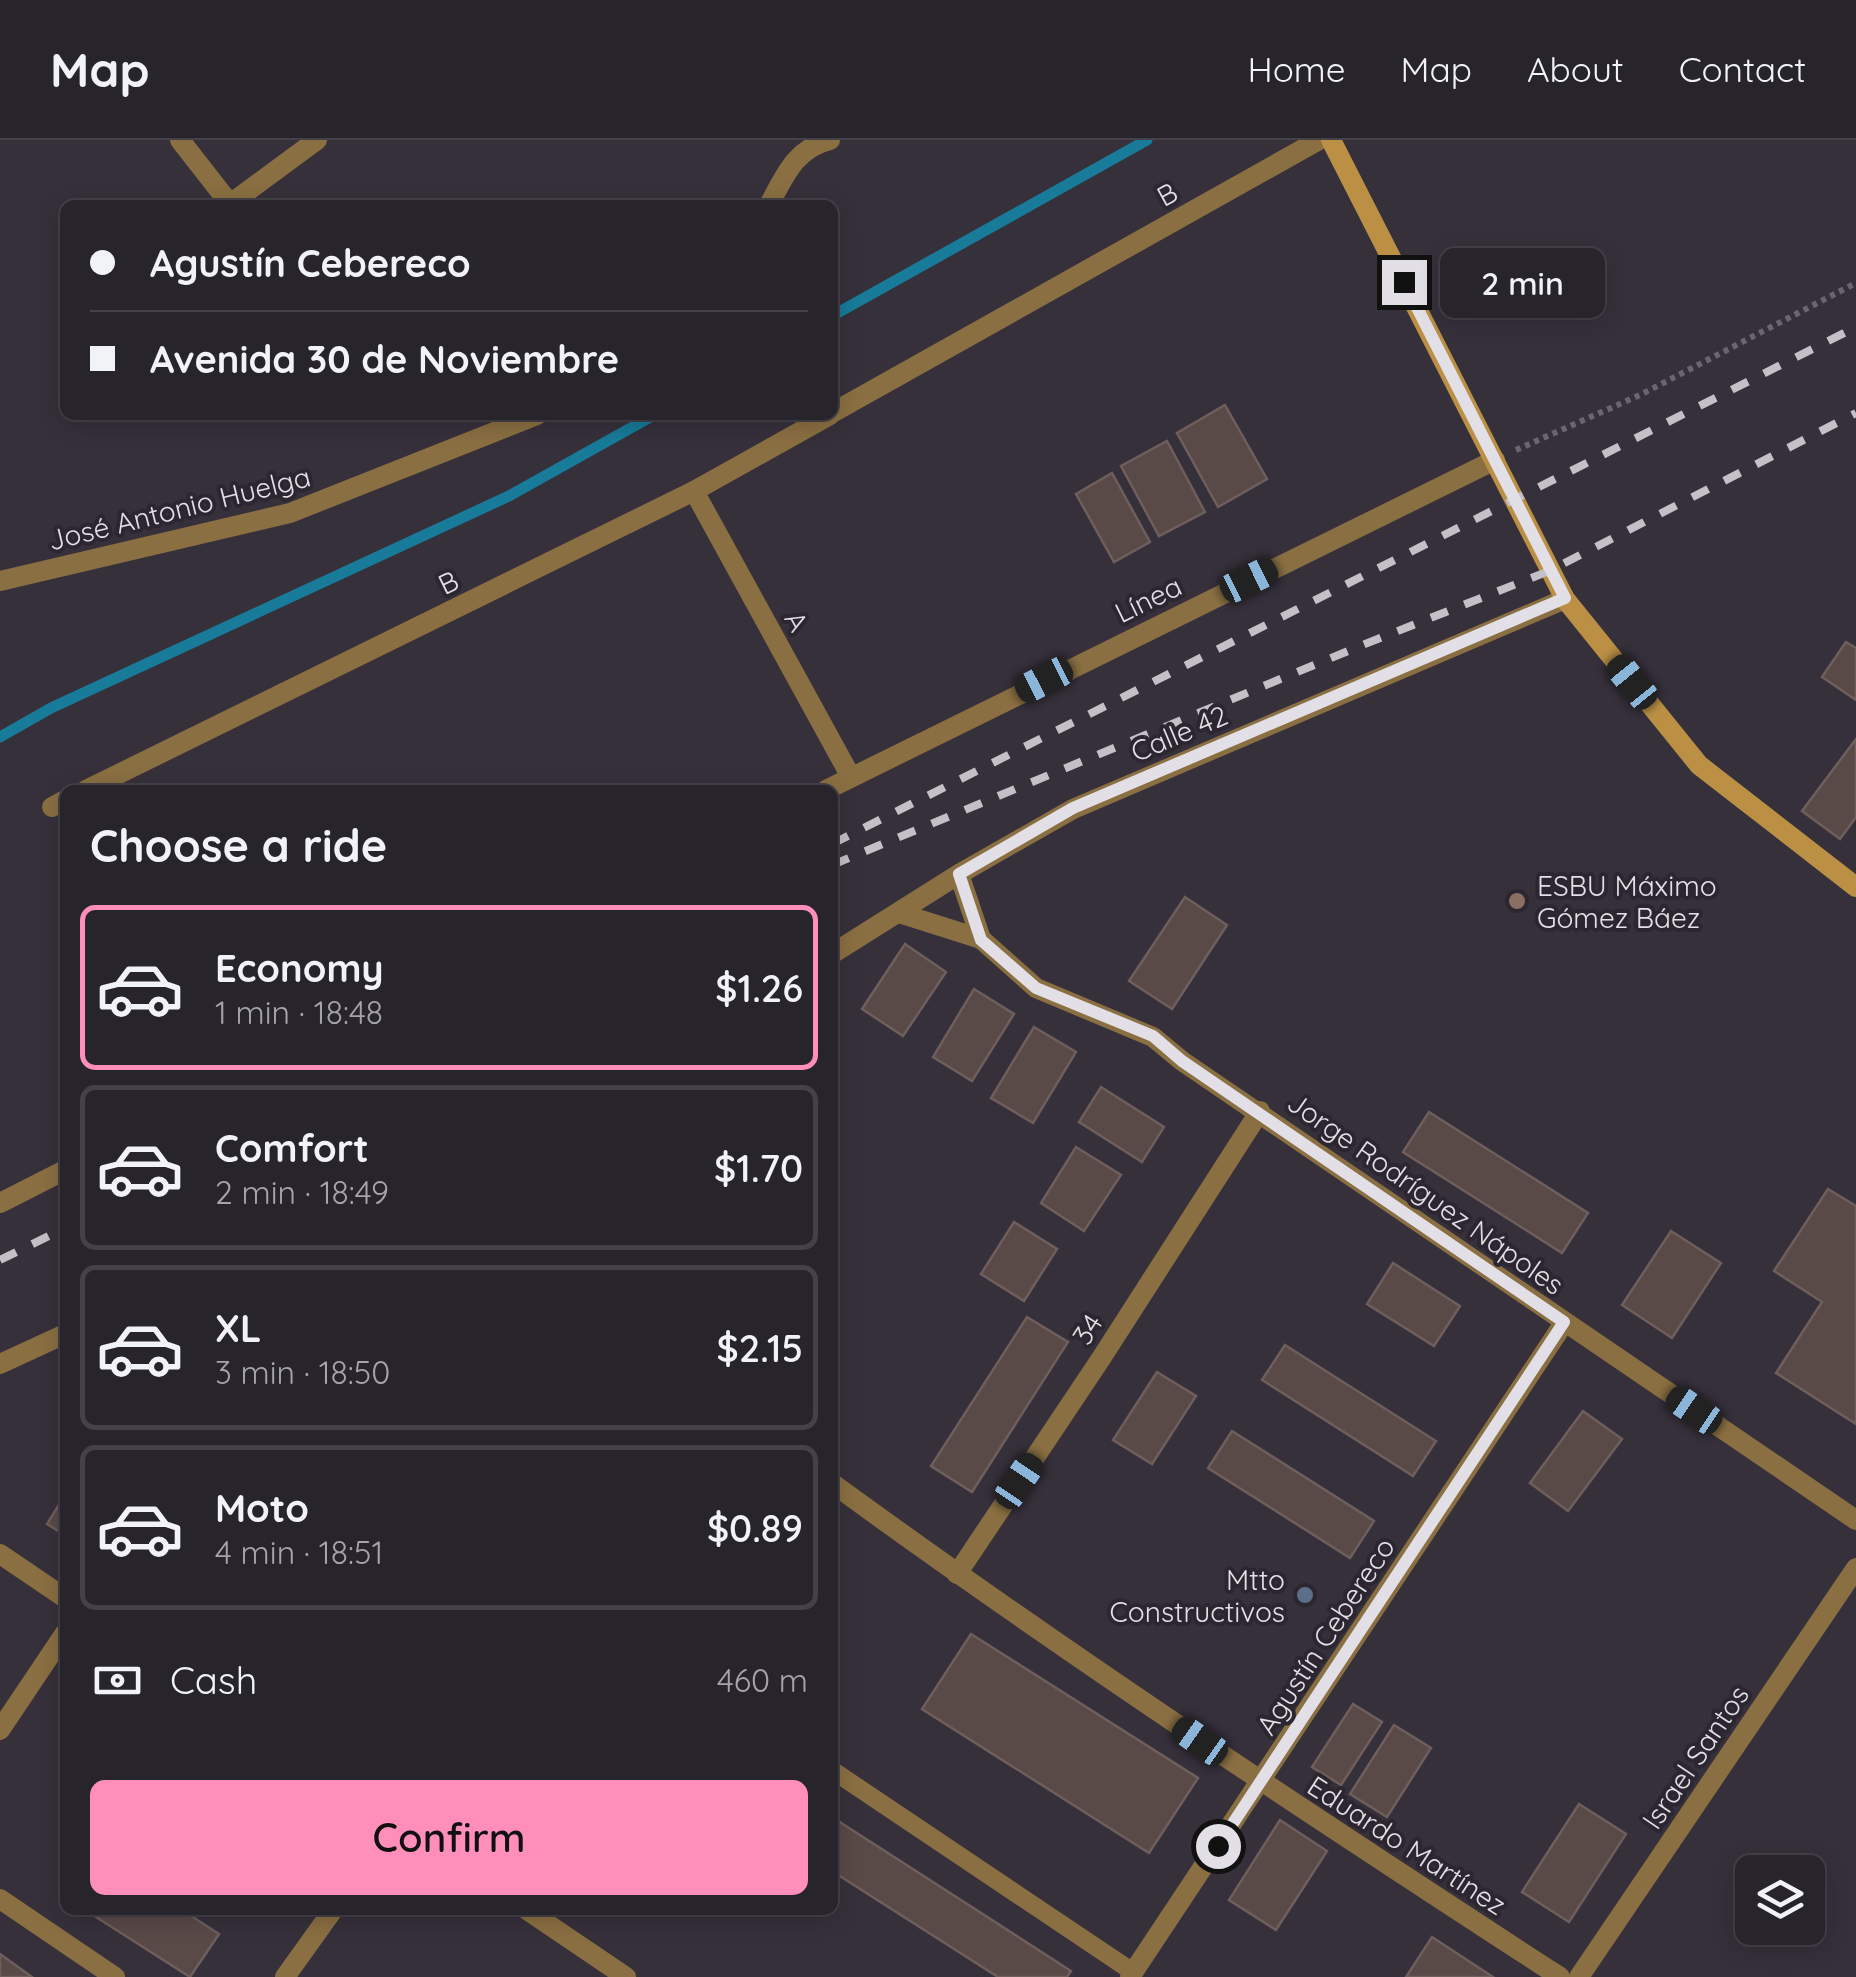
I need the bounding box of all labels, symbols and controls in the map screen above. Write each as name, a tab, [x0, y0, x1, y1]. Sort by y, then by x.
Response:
text: Map	[50, 39, 150, 99]
text: Home	[1248, 47, 1346, 91]
text: Map	[1401, 47, 1472, 91]
text: About	[1527, 47, 1624, 91]
text: Contact	[1679, 47, 1806, 91]
street label: B	[1151, 174, 1183, 214]
text: Agustín Cebereco	[150, 239, 471, 287]
callout: 2 min	[1439, 247, 1604, 317]
route end	[1382, 260, 1427, 305]
text: 2 min	[1481, 263, 1564, 303]
text: Avenida 30 de Noviembre	[150, 335, 619, 383]
street label: José Antonio Huelga	[44, 458, 314, 558]
car	[1215, 553, 1283, 607]
street label: B	[432, 562, 464, 602]
street label: Línea	[1109, 568, 1187, 630]
street label: A	[777, 605, 817, 637]
car	[1601, 649, 1663, 715]
car	[1010, 653, 1078, 707]
street label: Calle 42	[1125, 697, 1233, 769]
text: Choose a ride	[90, 817, 387, 873]
place label: ESBU Máximo Gómez Báez	[1537, 868, 1717, 935]
marker: ESBU Máximo Gómez Báez	[1506, 890, 1528, 912]
icon: car	[95, 943, 185, 1033]
text: Economy	[215, 944, 384, 992]
text: $1.26	[715, 964, 803, 1012]
text: 1 min · 18:48	[215, 992, 383, 1032]
street label: Jorge Rodríguez Nápoles	[1281, 1084, 1571, 1302]
icon: car	[95, 1123, 185, 1213]
text: Comfort	[215, 1124, 369, 1172]
text: $1.70	[714, 1144, 803, 1192]
text: 2 min · 18:49	[215, 1172, 389, 1212]
icon: car	[95, 1303, 185, 1393]
text: XL	[215, 1304, 261, 1352]
street label: 34	[1064, 1307, 1110, 1351]
text: $2.15	[716, 1324, 803, 1372]
text: 3 min · 18:50	[215, 1352, 390, 1392]
car	[1661, 1381, 1727, 1439]
car	[990, 1448, 1048, 1514]
icon: car	[95, 1483, 185, 1573]
text: Moto	[215, 1484, 309, 1532]
text: $0.89	[707, 1504, 803, 1552]
street label: Agustín Cebereco	[1248, 1531, 1402, 1741]
text: 4 min · 18:51	[215, 1532, 383, 1572]
place label: Mtto Constructivos	[1110, 1562, 1285, 1629]
marker: Mtto Constructivos	[1294, 1584, 1316, 1606]
icon: cash	[90, 1653, 145, 1708]
text: Cash	[170, 1656, 257, 1704]
text: 460 m	[717, 1660, 808, 1700]
street label: Israel Santos	[1634, 1679, 1756, 1835]
car	[1167, 1712, 1233, 1770]
street label: Eduardo Martínez	[1301, 1768, 1513, 1922]
button: Confirm	[90, 1780, 808, 1895]
route start	[1196, 1824, 1241, 1869]
map controls	[1735, 1855, 1825, 1945]
button: layers	[1735, 1855, 1825, 1945]

